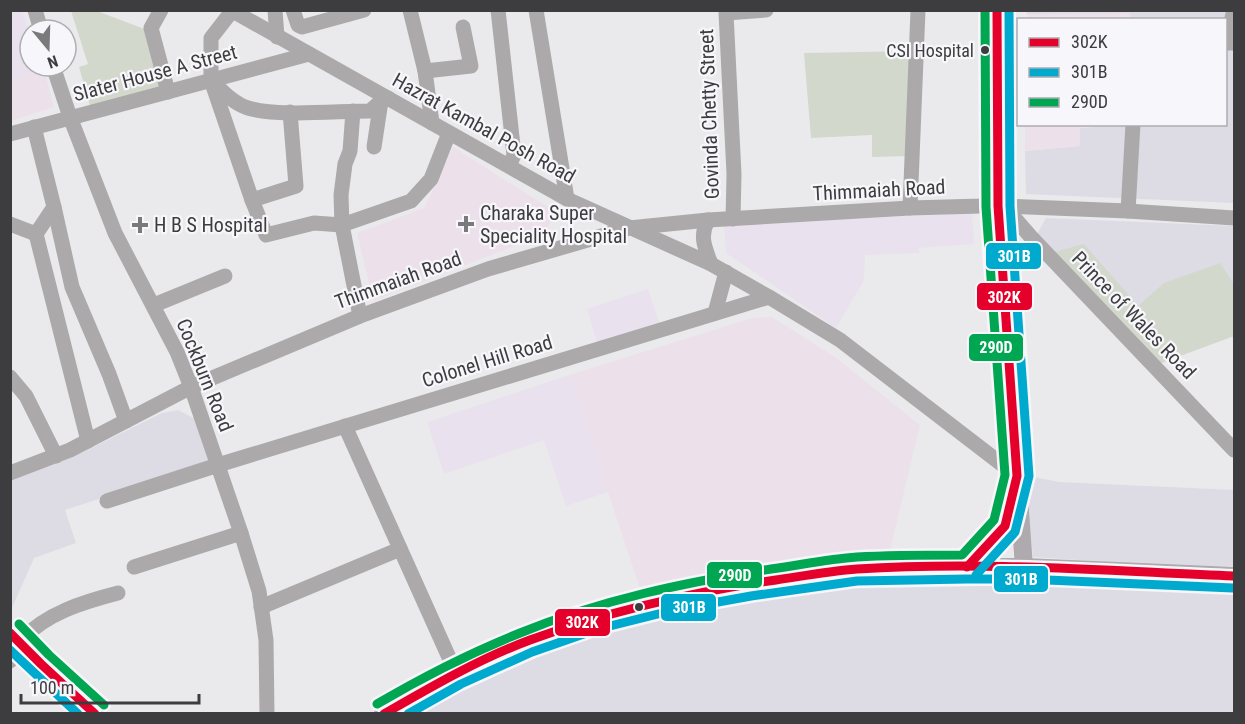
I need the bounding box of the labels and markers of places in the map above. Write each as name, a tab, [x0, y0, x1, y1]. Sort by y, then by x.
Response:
place label: CSI Hospital	[886, 40, 974, 61]
marker: CSI Hospital	[979, 44, 991, 56]
place label: Charaka Super Speciality Hospital	[480, 201, 627, 248]
place label: H B S Hospital	[154, 213, 268, 237]
marker: Charaka Super Speciality Hospital	[457, 215, 475, 233]
marker: H B S Hospital	[131, 216, 149, 234]
unlabelled marker	[633, 601, 645, 613]

